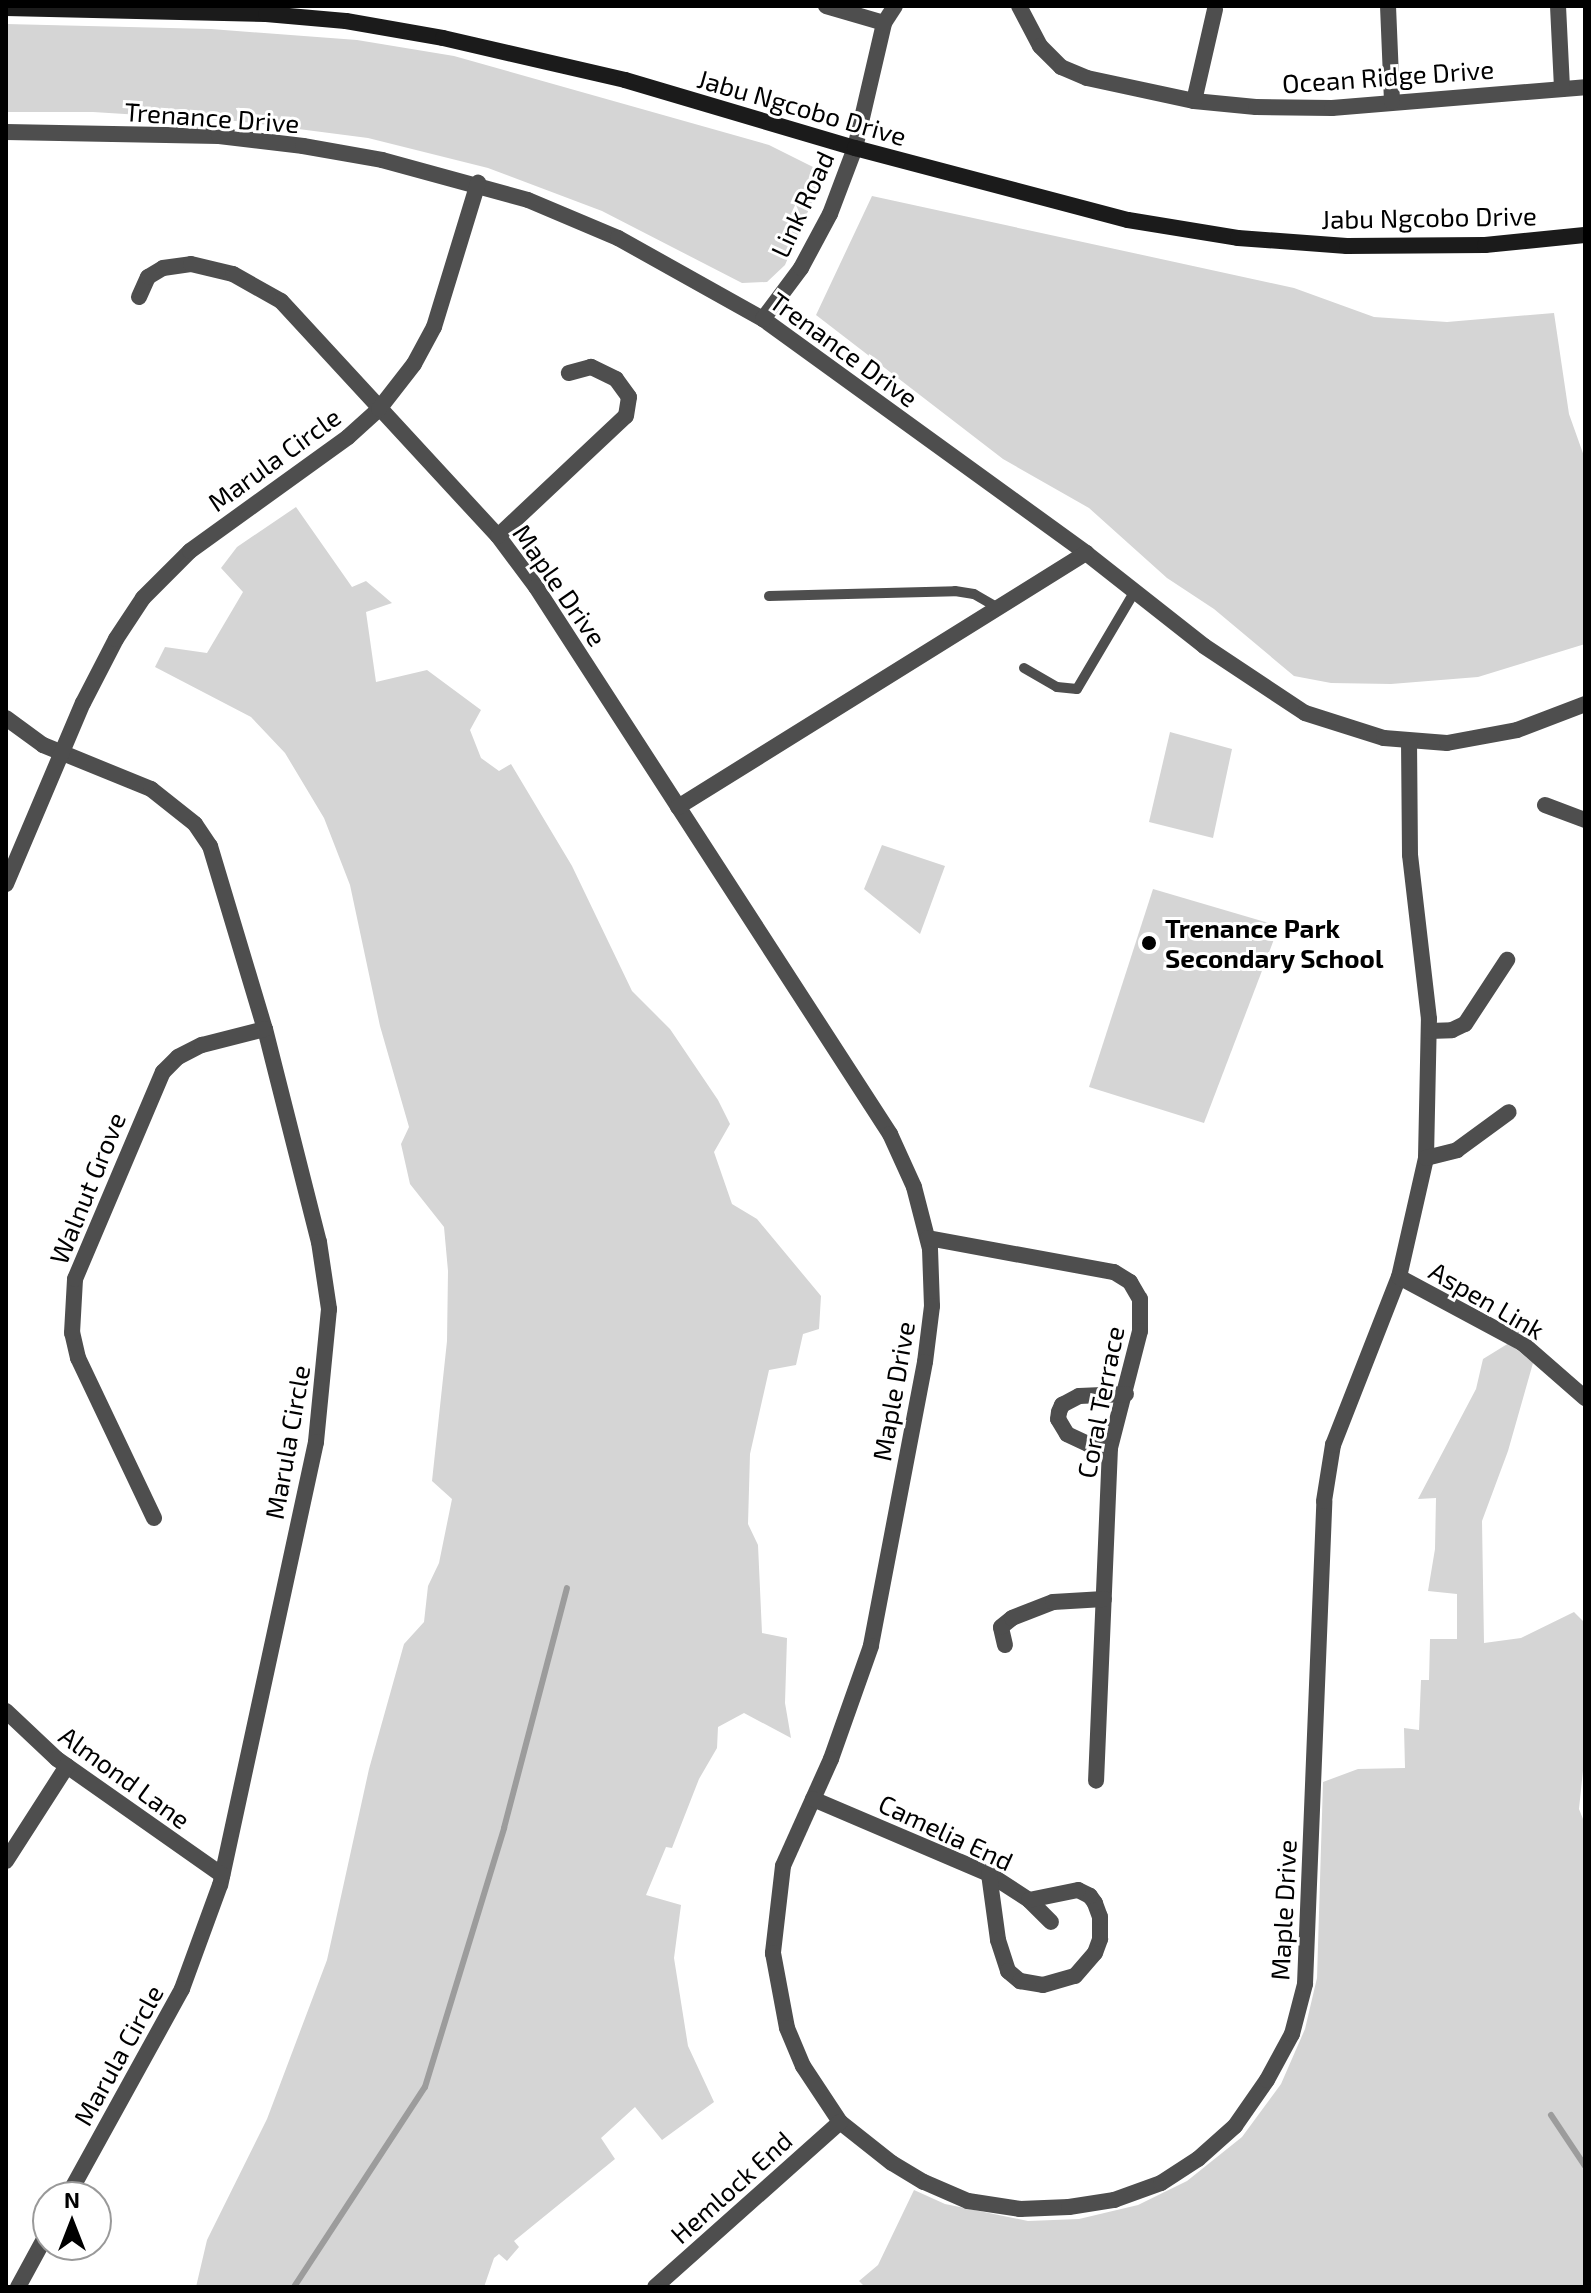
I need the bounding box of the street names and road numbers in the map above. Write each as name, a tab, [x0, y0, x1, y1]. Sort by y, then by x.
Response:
street label: Ocean Ridge Drive	[1281, 53, 1495, 99]
street label: Jabu Ngcobo Drive	[694, 62, 910, 152]
street label: Trenance Drive	[124, 95, 300, 139]
street label: Link Road	[764, 146, 840, 262]
street label: Jabu Ngcobo Drive	[1321, 200, 1537, 234]
street label: Trenance Drive	[764, 285, 924, 413]
street label: Marula Circle	[202, 401, 346, 517]
street label: Maple Drive	[507, 518, 613, 652]
street label: Walnut Grove	[42, 1108, 132, 1268]
street label: Aspen Link	[1424, 1255, 1550, 1345]
street label: Maple Drive	[865, 1319, 921, 1463]
street label: Coral Terrace	[1070, 1323, 1130, 1481]
street label: Marula Circle	[258, 1363, 316, 1521]
street label: Almond Lane	[54, 1719, 196, 1835]
street label: Camelia End	[874, 1787, 1018, 1877]
street label: Maple Drive	[1264, 1839, 1302, 1981]
street label: Marula Circle	[67, 1979, 169, 2131]
street label: Hemlock End	[664, 2124, 798, 2250]

